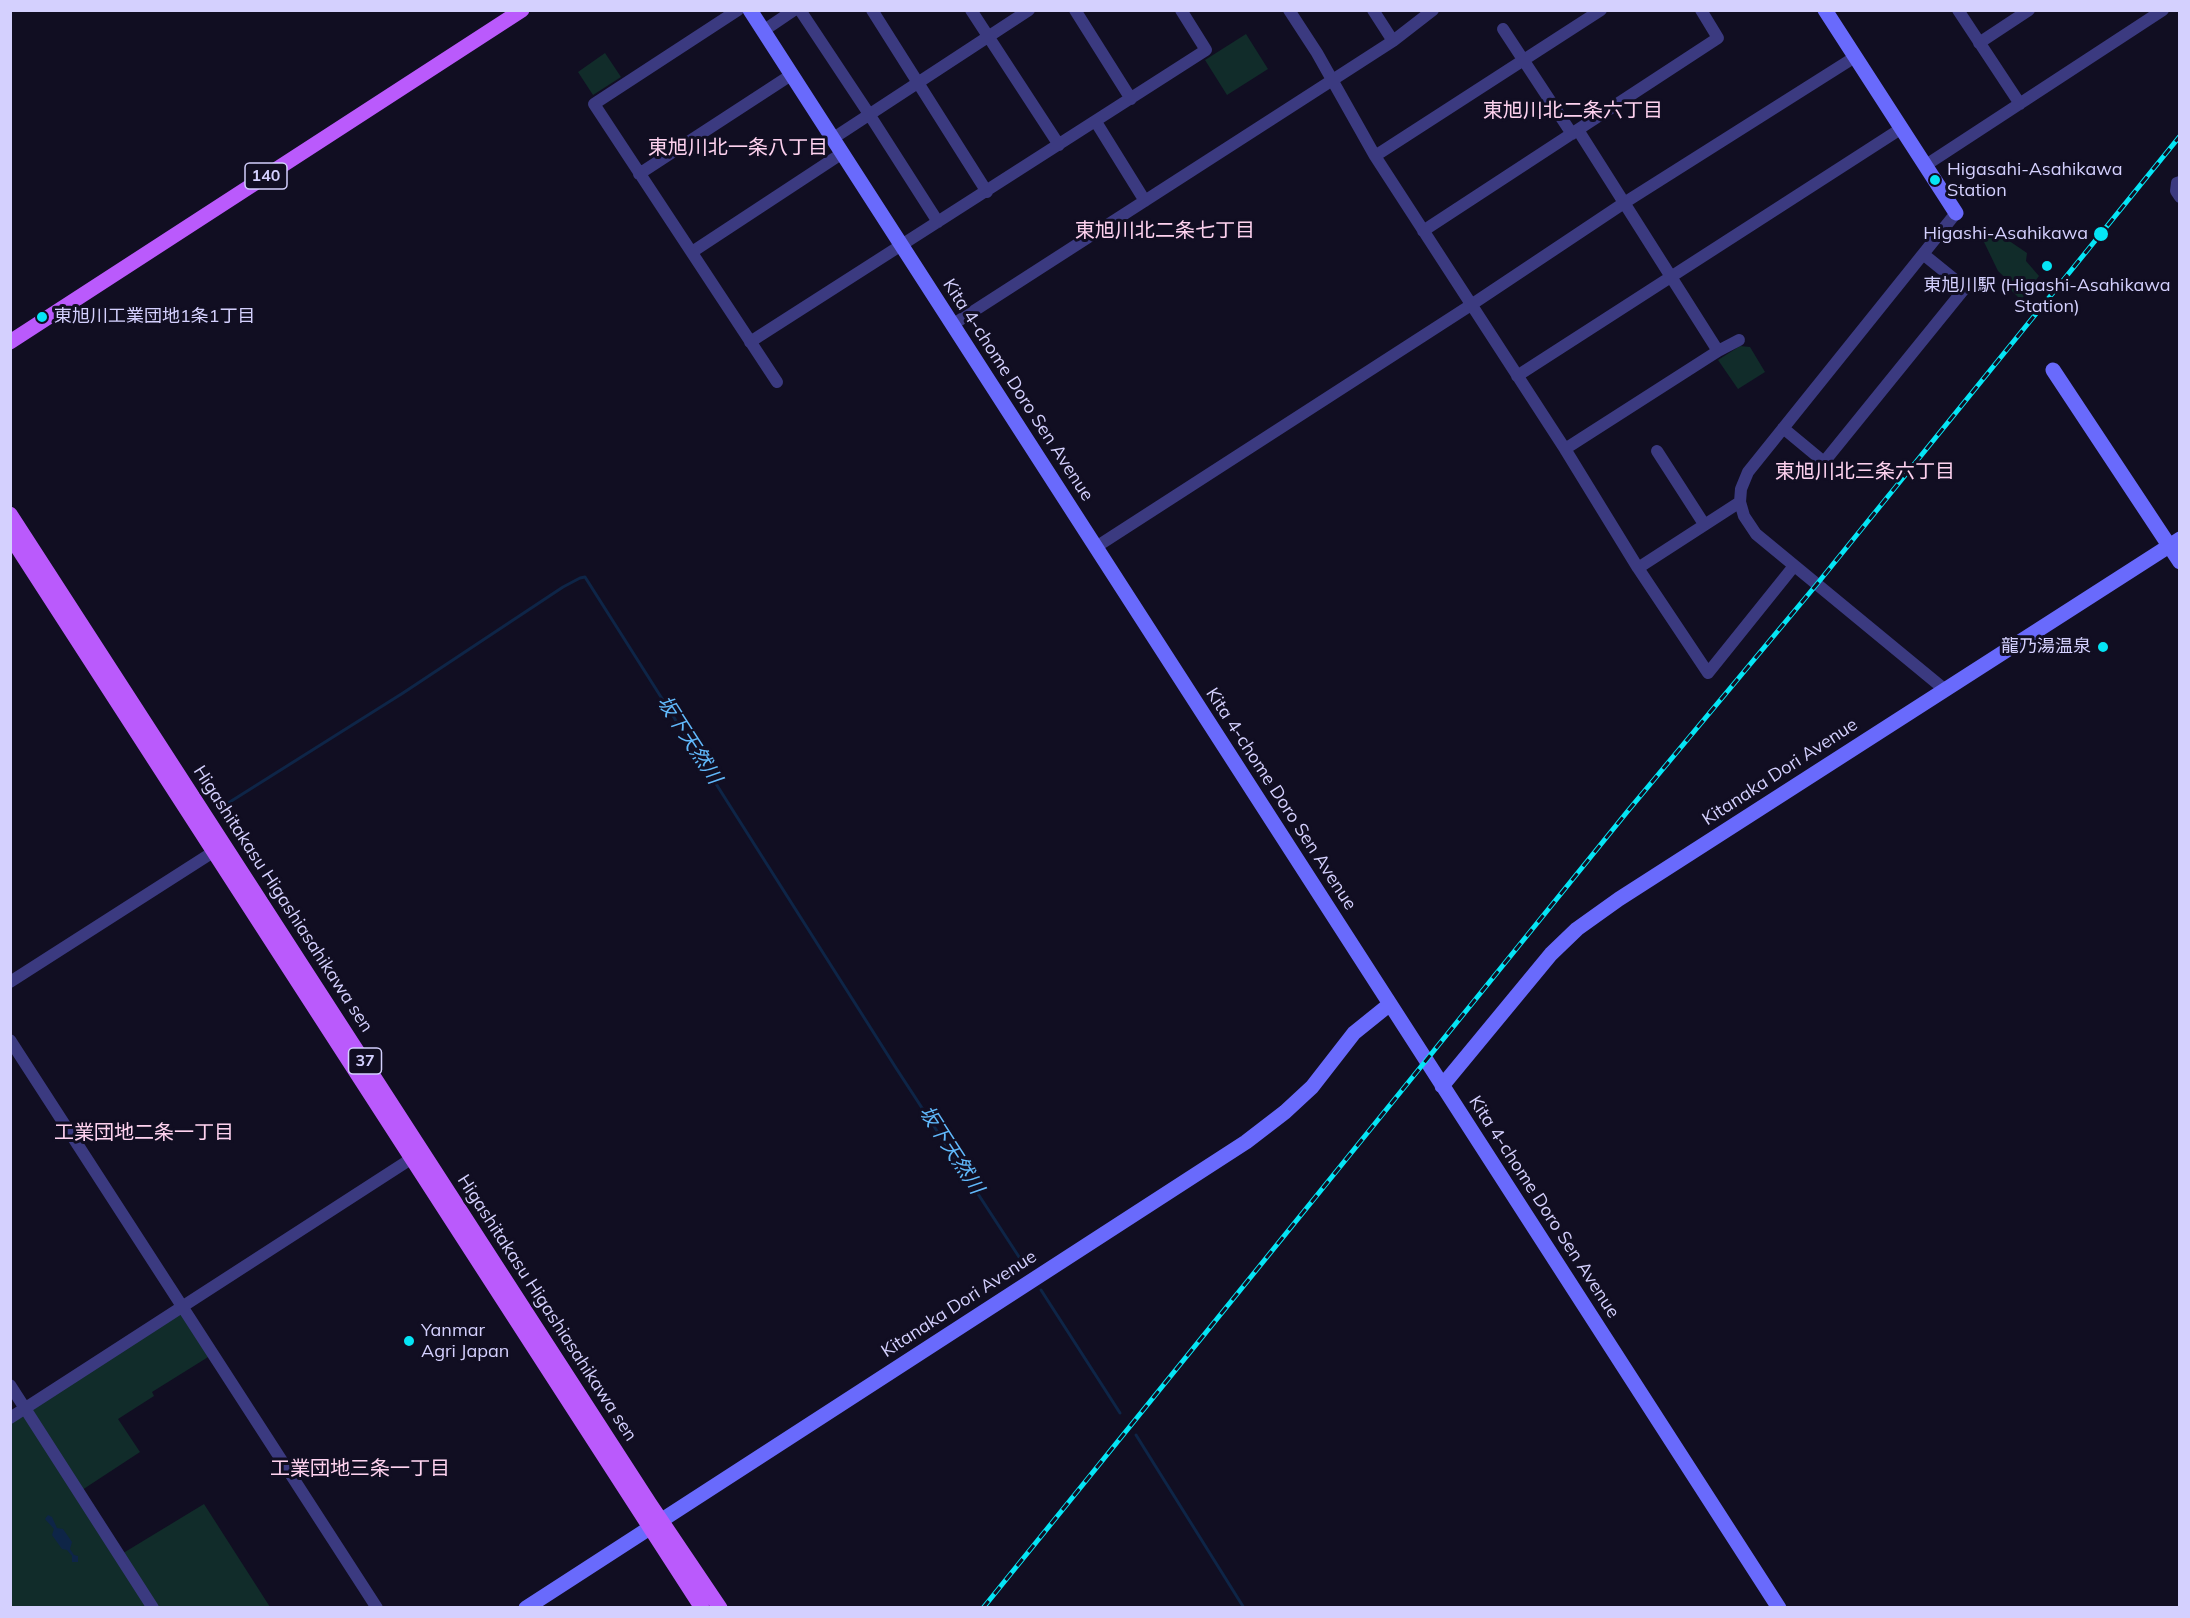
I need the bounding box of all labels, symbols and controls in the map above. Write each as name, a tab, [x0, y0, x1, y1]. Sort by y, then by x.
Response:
district label: 東旭川北二条六丁目	[1483, 99, 1663, 123]
district label: 東旭川北一条八丁目	[648, 136, 828, 160]
place label: Higasahi-Asahikawa Station	[1947, 159, 2122, 201]
road number: 140	[245, 163, 287, 189]
marker: Higasahi-Asahikawa Station	[1928, 173, 1942, 187]
district label: 東旭川北二条七丁目	[1075, 219, 1255, 243]
place label: Higashi-Asahikawa	[1923, 223, 2088, 245]
marker: Higashi-Asahikawa	[2092, 225, 2110, 243]
marker: 東旭川駅 (Higashi-Asahikawa Station)	[2040, 259, 2054, 273]
street label: Kita 4-chome Doro Sen Avenue	[938, 275, 1098, 505]
place label: 東旭川駅 (Higashi-Asahikawa Station)	[1923, 275, 2171, 318]
place label: 東旭川工業団地1条1丁目	[54, 306, 256, 328]
marker: 東旭川工業団地1条1丁目	[35, 310, 49, 324]
district label: 東旭川北三条六丁目	[1775, 460, 1955, 484]
place label: 龍乃湯温泉	[2001, 636, 2091, 658]
marker: 龍乃湯温泉	[2096, 640, 2110, 654]
street label: Kita 4-chome Doro Sen Avenue	[1201, 684, 1361, 914]
water label: 坂下天然川	[652, 692, 726, 788]
street label: Kitanaka Dori Avenue	[1698, 714, 1862, 830]
street label: Higashitakasu Higashiasahikawa sen	[189, 762, 377, 1036]
road number: 37	[348, 1048, 382, 1074]
street label: Kita 4-chome Doro Sen Avenue	[1464, 1092, 1624, 1322]
water label: 坂下天然川	[914, 1102, 988, 1198]
district label: 工業団地二条一丁目	[54, 1121, 234, 1145]
street label: Higashitakasu Higashiasahikawa sen	[453, 1171, 641, 1445]
street label: Kitanaka Dori Avenue	[877, 1246, 1041, 1362]
place label: Yanmar Agri Japan	[421, 1320, 509, 1362]
marker: Yanmar Agri Japan	[402, 1334, 416, 1348]
district label: 工業団地三条一丁目	[270, 1457, 450, 1481]

